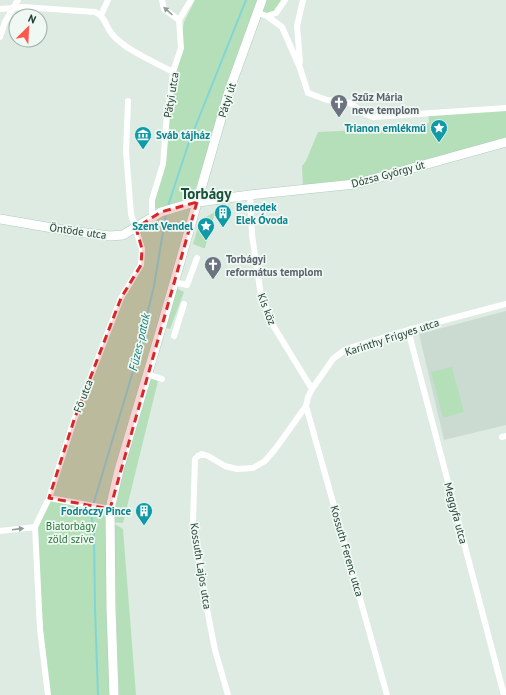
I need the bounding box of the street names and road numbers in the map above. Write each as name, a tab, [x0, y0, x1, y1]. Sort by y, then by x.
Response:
street label: Pátyi utca	[160, 71, 182, 119]
street label: Pátyi út	[215, 81, 239, 119]
street label: Dózsa György út	[350, 157, 427, 191]
street label: Öntöde utca	[49, 220, 107, 242]
street label: Kis köz	[255, 291, 279, 327]
street label: Karinthy Frigyes utca	[343, 315, 441, 359]
street label: Fő utca	[70, 377, 96, 415]
street label: Meggyfa utca	[441, 481, 471, 545]
street label: Kossuth Ferenc utca	[327, 504, 367, 598]
street label: Kossuth Lajos utca	[187, 522, 215, 610]

